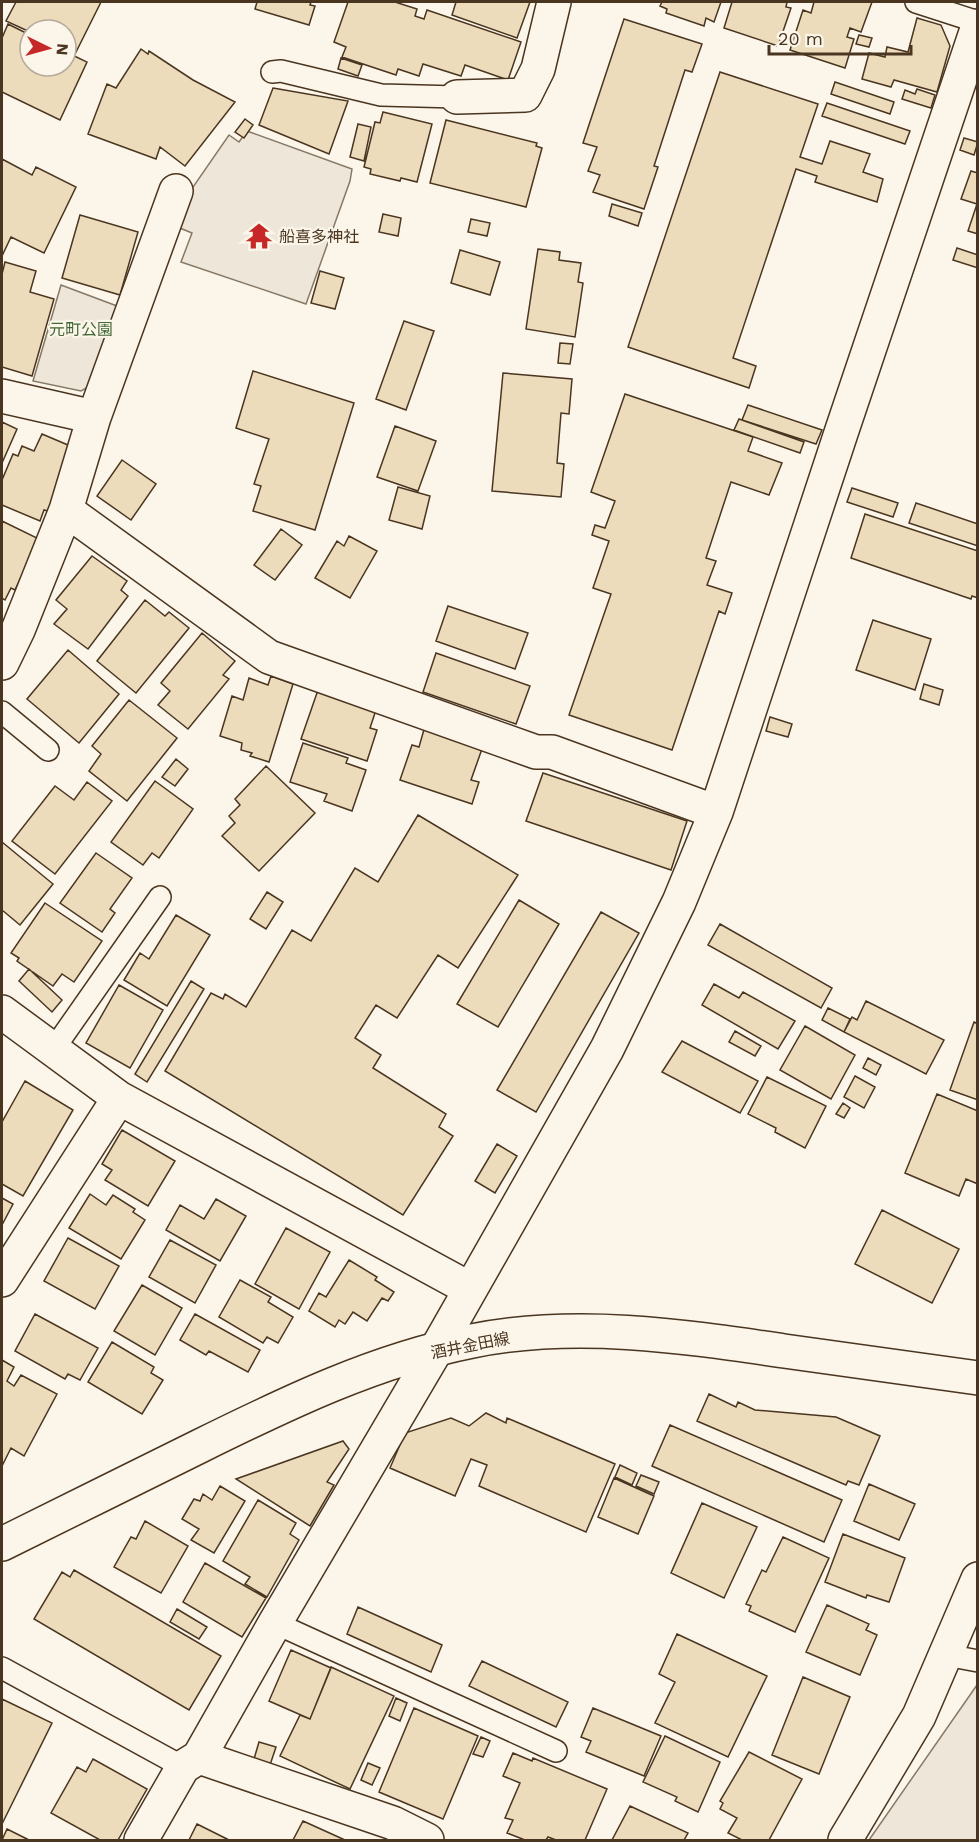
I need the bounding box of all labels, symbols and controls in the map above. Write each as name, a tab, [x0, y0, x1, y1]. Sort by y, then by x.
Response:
north arrow	[18, 18, 78, 78]
scale bar	[769, 18, 912, 56]
text: 20 m	[778, 28, 823, 49]
text: N	[52, 43, 72, 56]
temple icon: 船喜多神社	[244, 221, 274, 251]
place label: 船喜多神社	[279, 227, 359, 246]
park label: 元町公園	[49, 320, 113, 339]
street label: 酒井金田線	[429, 1329, 511, 1362]

